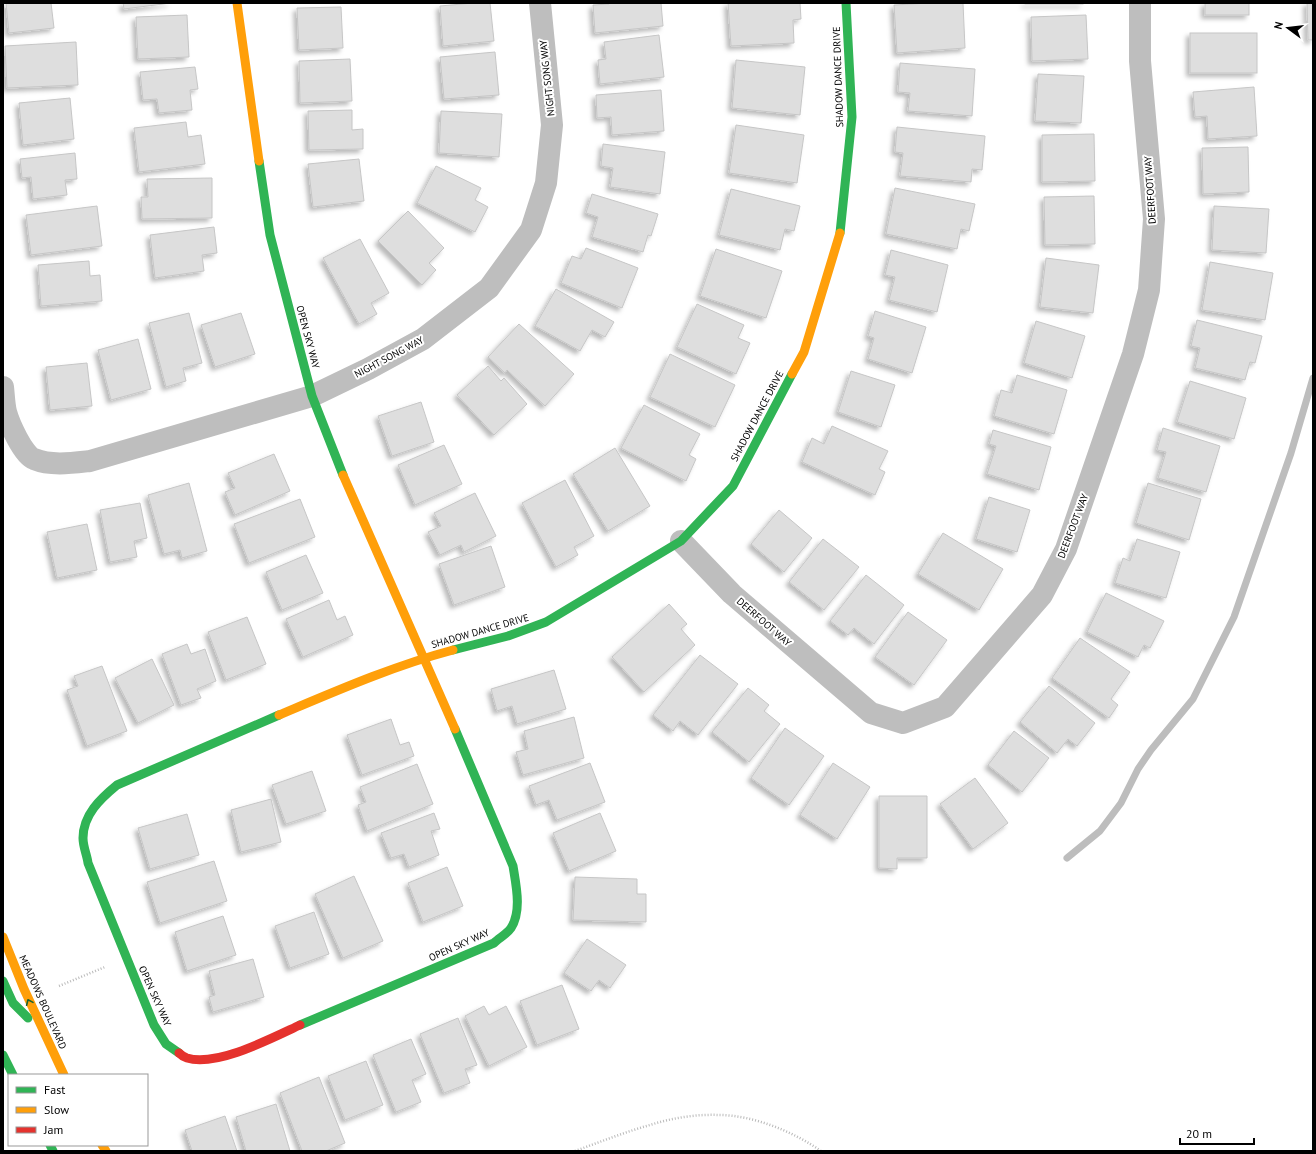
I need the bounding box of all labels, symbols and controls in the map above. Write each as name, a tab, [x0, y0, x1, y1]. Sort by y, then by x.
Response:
north arrow	[1268, 8, 1308, 48]
text: N	[1271, 20, 1286, 31]
street label: SHADOW DANCE DRIVE	[830, 26, 846, 128]
street label: NIGHT SONG WAY	[536, 39, 557, 117]
street label: DEERFOOT WAY	[1141, 155, 1159, 224]
street label: OPEN SKY WAY	[293, 304, 323, 370]
street label: NIGHT SONG WAY	[352, 333, 426, 381]
street label: SHADOW DANCE DRIVE	[728, 368, 786, 464]
street label: DEERFOOT WAY	[1055, 492, 1091, 560]
street label: DEERFOOT WAY	[734, 595, 794, 649]
street label: SHADOW DANCE DRIVE	[430, 611, 530, 651]
street label: OPEN SKY WAY	[427, 926, 492, 964]
street label: MEADOWS BOULEVARD	[16, 953, 70, 1051]
street label: OPEN SKY WAY	[136, 964, 174, 1029]
one-way arrow	[26, 999, 34, 1006]
legend	[8, 1074, 148, 1146]
text: Fast	[44, 1082, 65, 1097]
text: Slow	[44, 1102, 69, 1117]
scale bar	[1180, 1120, 1254, 1146]
text: Jam	[43, 1122, 63, 1137]
text: 20 m	[1186, 1126, 1212, 1141]

